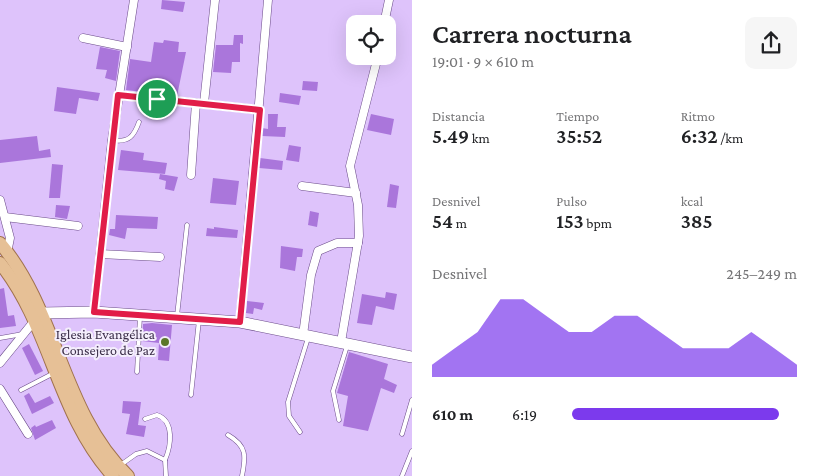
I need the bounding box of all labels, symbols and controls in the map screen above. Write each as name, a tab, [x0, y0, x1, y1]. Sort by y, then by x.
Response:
map controls	[346, 15, 396, 65]
button: locate	[346, 15, 396, 65]
button: share	[745, 17, 797, 69]
text: Carrera nocturna	[432, 18, 632, 49]
text: 19:01 · 9 × 610 m	[432, 53, 534, 70]
pin	[136, 78, 178, 120]
icon: arrive	[143, 85, 171, 113]
text: Distancia	[432, 108, 485, 124]
text: Tiempo	[556, 108, 599, 124]
text: Ritmo	[681, 108, 715, 124]
text: 5.49	[432, 124, 469, 148]
text: 35:52	[556, 124, 602, 148]
text: 6:32	[681, 124, 718, 148]
text: km	[469, 130, 490, 146]
text: /km	[718, 130, 743, 146]
text: Desnivel	[432, 193, 480, 209]
text: Pulso	[556, 193, 587, 209]
text: kcal	[681, 193, 703, 209]
text: 54	[432, 209, 453, 233]
text: 153	[556, 209, 584, 233]
text: 385	[681, 209, 713, 233]
text: m	[453, 215, 467, 231]
text: bpm	[584, 215, 612, 231]
text: Desnivel	[432, 265, 487, 282]
text: 245–249 m	[726, 265, 797, 282]
place label: Iglesia Evangélica Consejero de Paz	[56, 326, 156, 359]
marker: Iglesia Evangélica Consejero de Paz	[159, 336, 171, 348]
text: 610 m	[432, 406, 473, 423]
text: 6:19	[512, 406, 537, 423]

